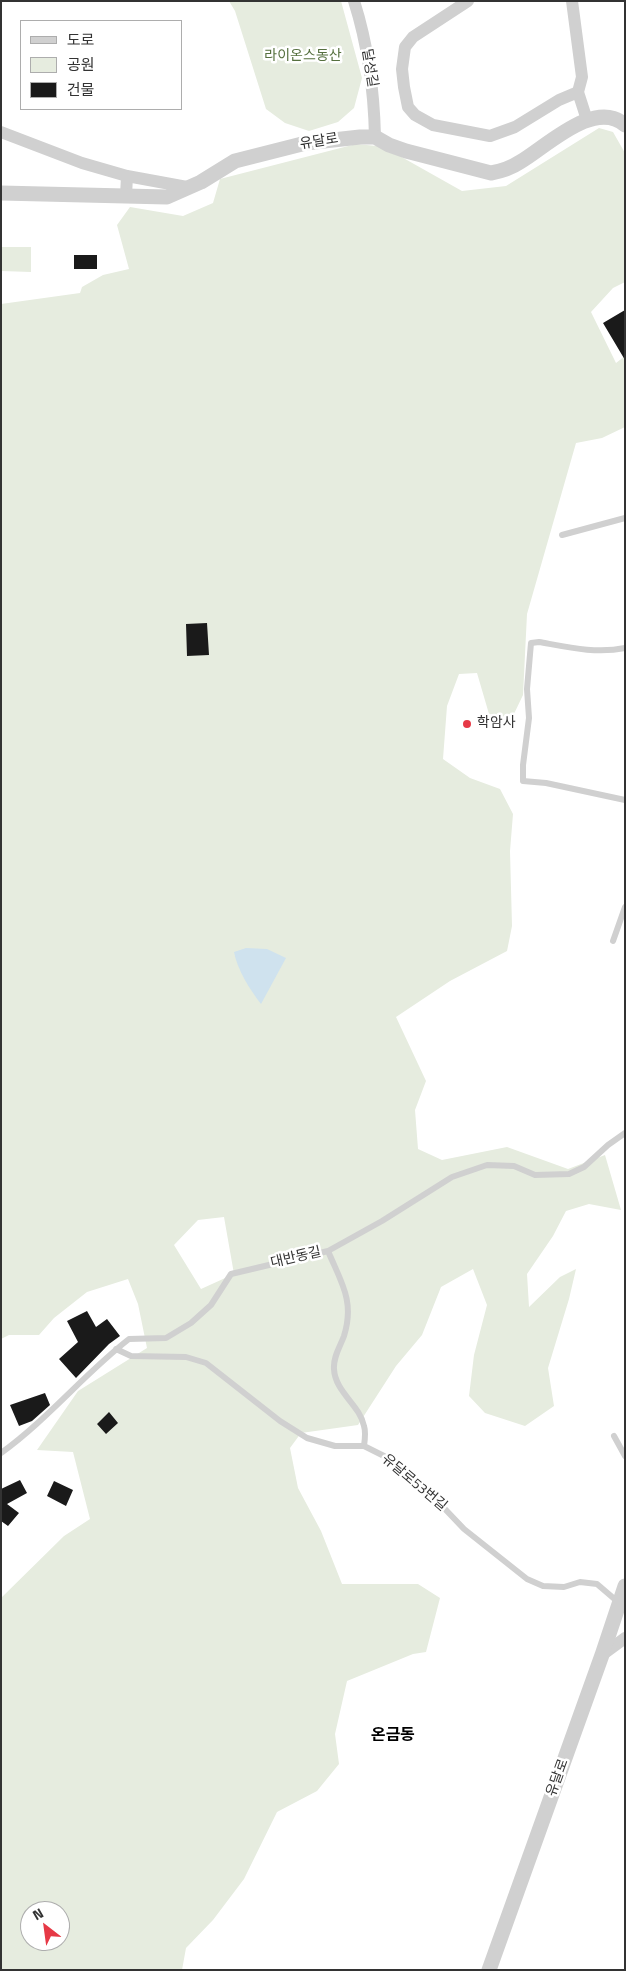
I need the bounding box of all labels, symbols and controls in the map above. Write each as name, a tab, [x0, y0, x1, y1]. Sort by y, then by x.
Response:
legend	[20, 20, 182, 110]
text: 도로	[67, 28, 95, 51]
street label: 달성길	[358, 48, 380, 88]
park label: 라이온스동산	[264, 49, 342, 65]
text: 공원	[67, 53, 95, 76]
text: 건물	[67, 78, 95, 101]
street label: 유달로	[299, 131, 339, 153]
place label: 학암사	[477, 716, 516, 732]
marker: 학암사	[461, 718, 473, 730]
street label: 대반동길	[269, 1244, 323, 1272]
street label: 유달로53번길	[378, 1451, 450, 1515]
district label: 온금동	[371, 1726, 415, 1746]
street label: 유달로	[543, 1757, 573, 1799]
north arrow	[20, 1901, 70, 1951]
text: N	[28, 1902, 47, 1925]

